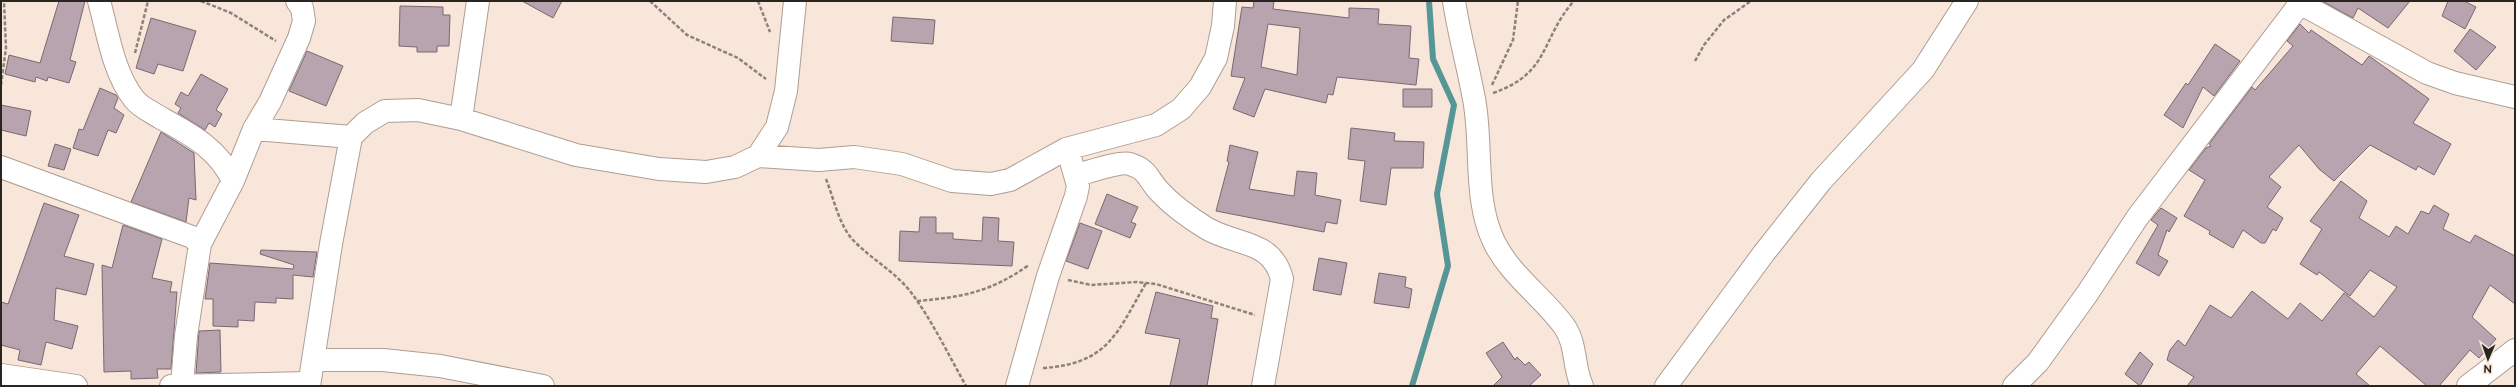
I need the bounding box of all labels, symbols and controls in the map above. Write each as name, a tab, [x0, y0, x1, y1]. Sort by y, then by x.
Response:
north arrow	[2468, 339, 2508, 379]
text: N	[2483, 362, 2492, 375]

